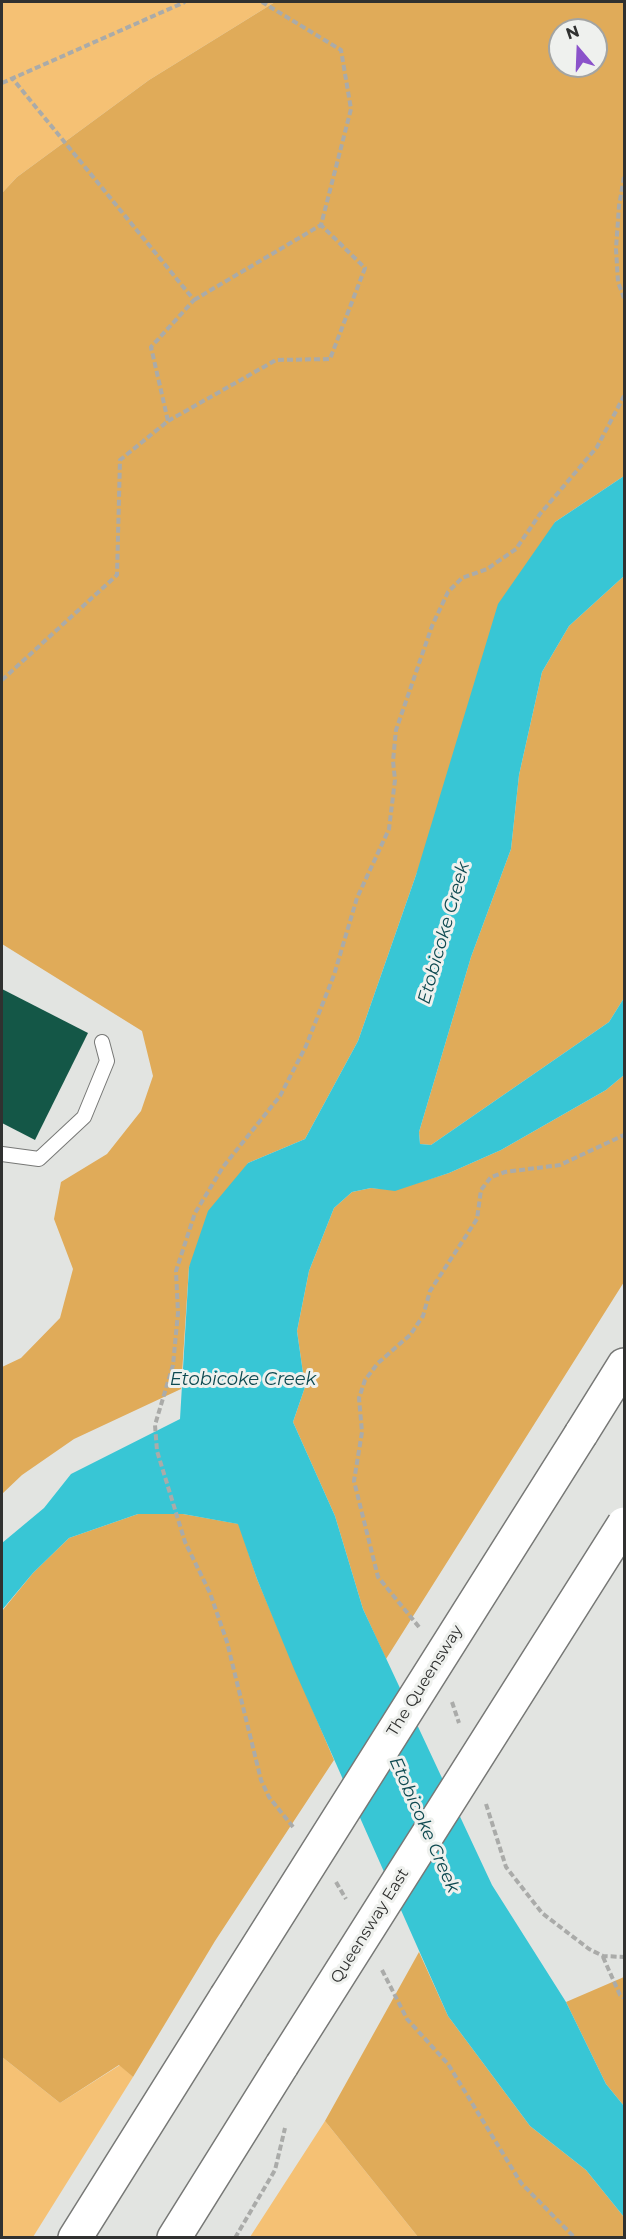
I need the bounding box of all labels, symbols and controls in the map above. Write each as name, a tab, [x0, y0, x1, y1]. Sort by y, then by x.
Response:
north arrow	[548, 18, 608, 78]
text: N	[563, 21, 582, 43]
water label: Etobicoke Creek	[413, 860, 475, 1006]
water label: Etobicoke Creek	[170, 1369, 316, 1391]
street label: The Queensway	[383, 1622, 467, 1740]
water label: Etobicoke Creek	[384, 1754, 464, 1896]
street label: Queensway East	[327, 1865, 413, 1987]

